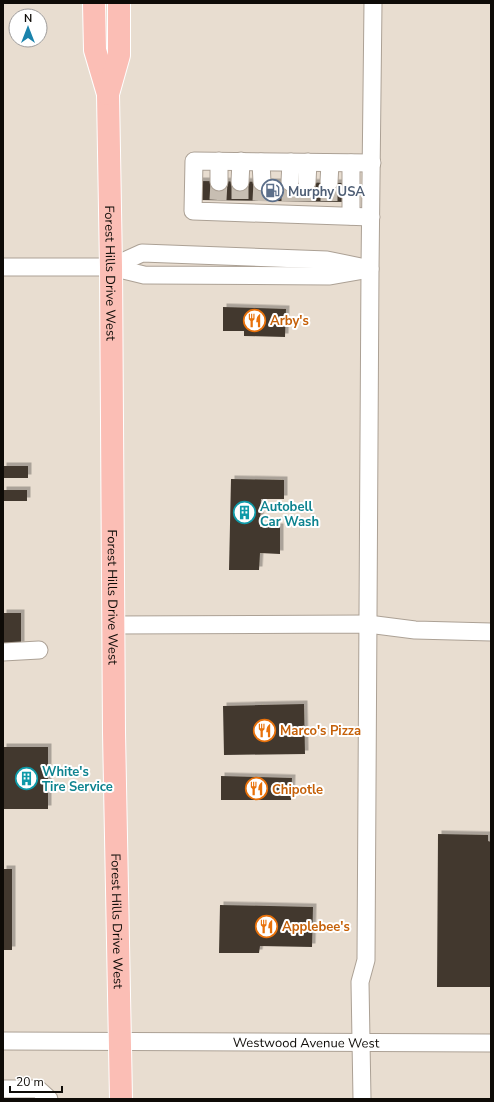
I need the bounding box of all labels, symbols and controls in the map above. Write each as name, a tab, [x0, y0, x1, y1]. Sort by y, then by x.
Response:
north arrow	[8, 8, 48, 48]
text: N	[24, 11, 32, 26]
fuel station icon: Murphy USA	[260, 178, 286, 204]
place label: Murphy USA	[288, 183, 365, 201]
street label: Forest Hills Drive West	[100, 205, 119, 341]
restaurant icon: Arby's	[241, 307, 267, 333]
place label: Arby's	[270, 312, 309, 330]
place label: Autobell Car Wash	[260, 498, 319, 531]
building icon: Autobell Car Wash	[232, 500, 258, 526]
street label: Forest Hills Drive West	[103, 529, 122, 665]
restaurant icon: Marco's Pizza	[251, 717, 277, 743]
place label: Marco's Pizza	[280, 722, 361, 740]
place label: White's Tire Service	[42, 763, 113, 796]
building icon: White's Tire Service	[13, 765, 39, 791]
restaurant icon: Chipotle	[243, 776, 269, 802]
place label: Chipotle	[272, 781, 323, 799]
street label: Forest Hills Drive West	[106, 853, 127, 989]
restaurant icon: Applebee's	[253, 913, 279, 939]
place label: Applebee's	[282, 918, 350, 936]
street label: Westwood Avenue West	[233, 1034, 380, 1053]
scale bar	[10, 1068, 62, 1094]
text: 20 m	[16, 1074, 44, 1090]

